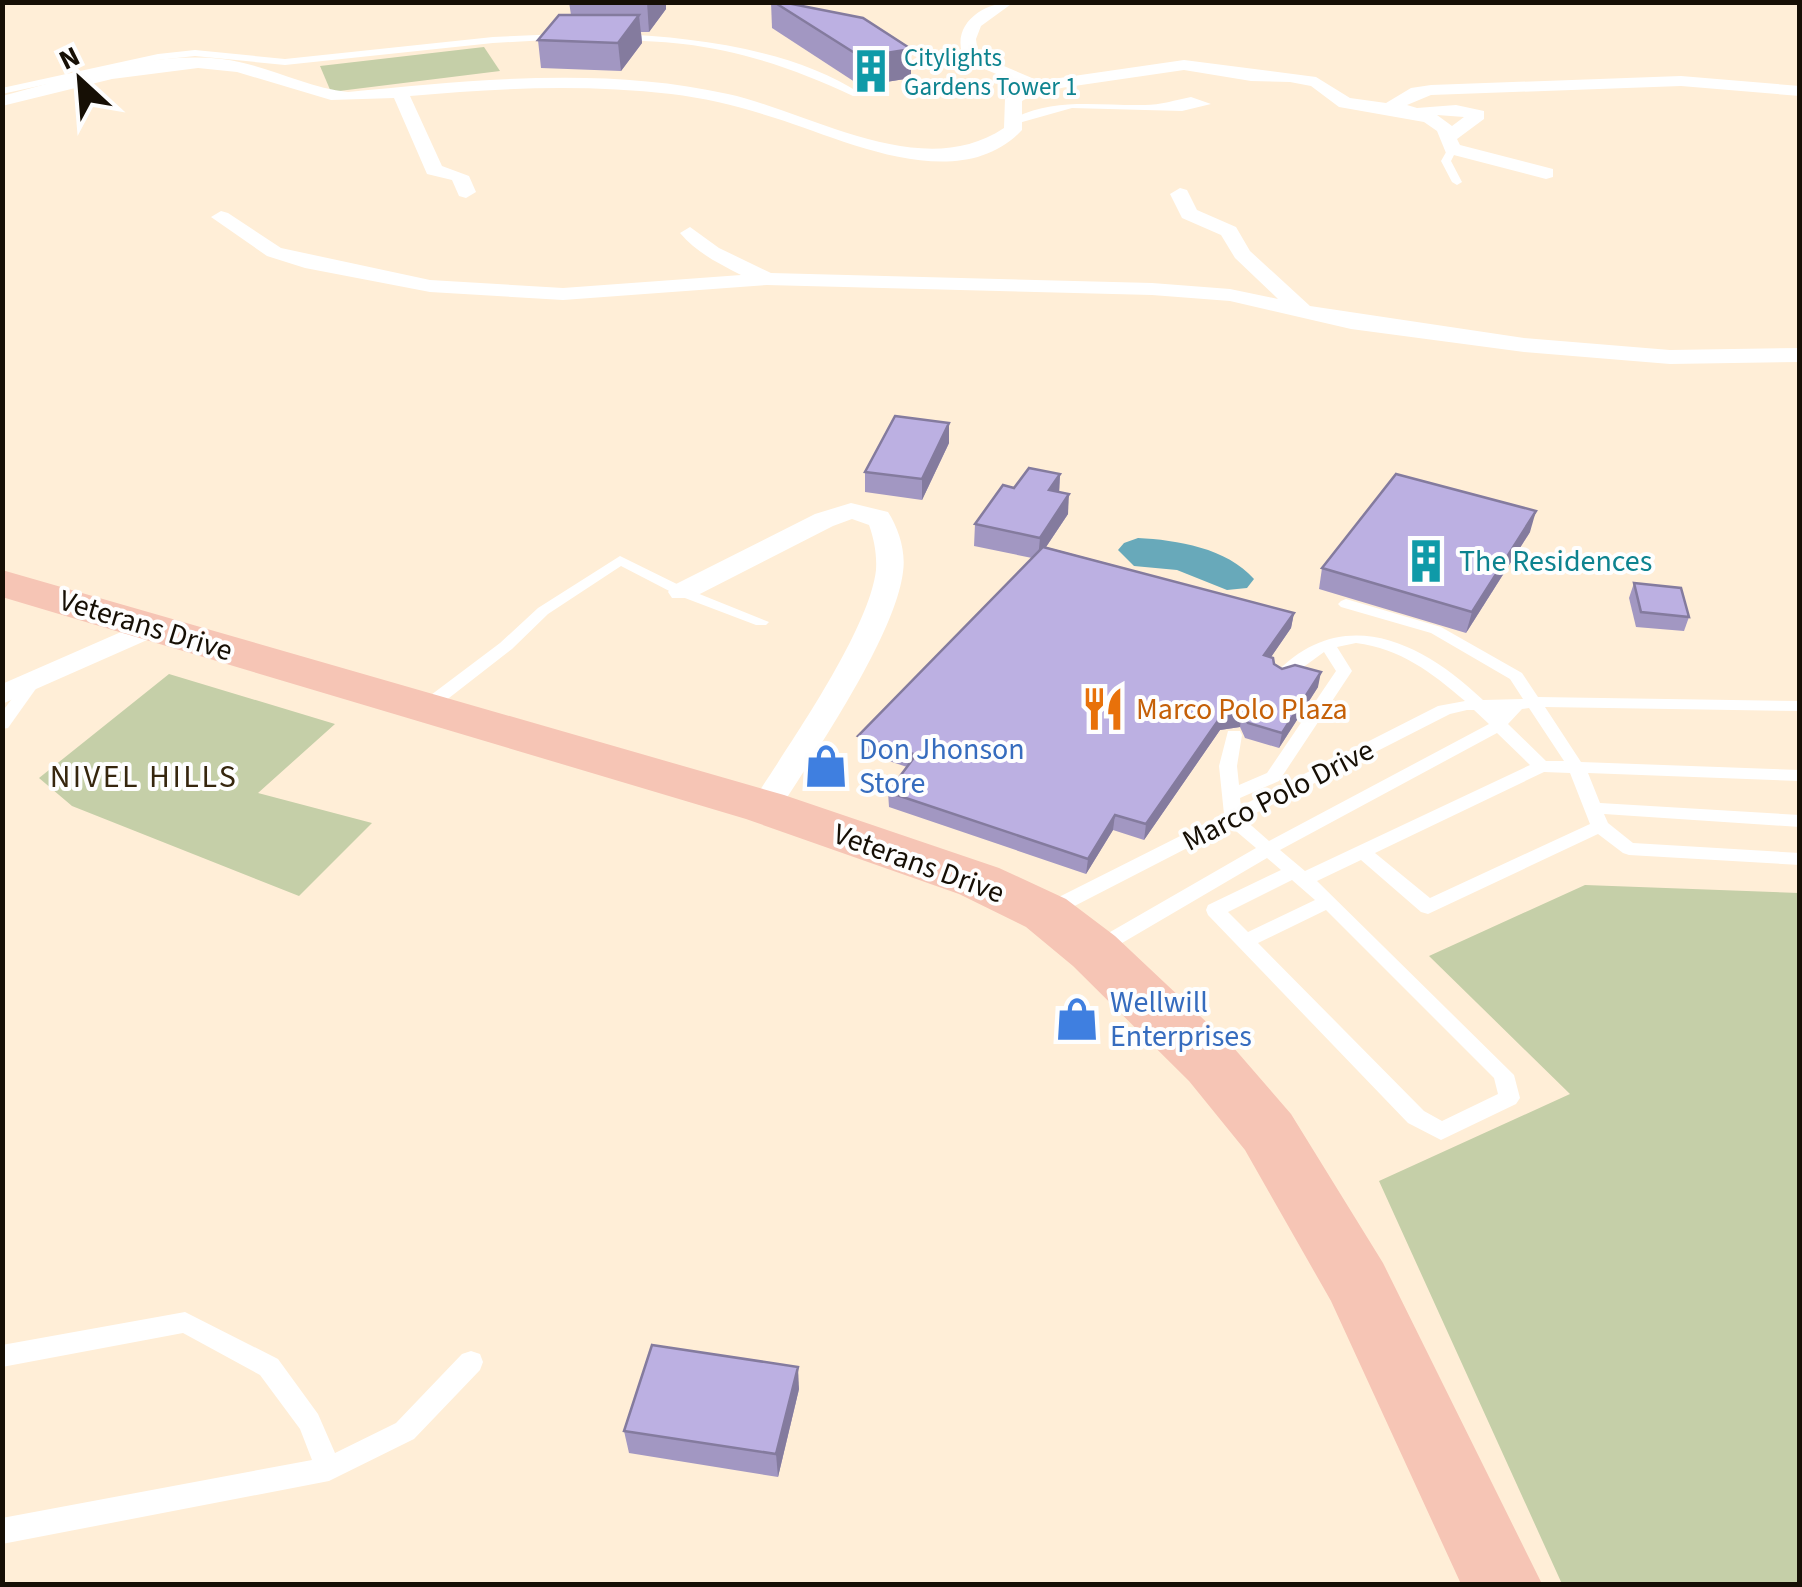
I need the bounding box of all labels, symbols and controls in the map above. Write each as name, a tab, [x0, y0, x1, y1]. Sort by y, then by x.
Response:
north arrow	[30, 30, 130, 130]
text: N	[52, 36, 87, 80]
place label: Citylights Gardens Tower 1	[904, 40, 1077, 105]
building icon: Citylights Gardens Tower 1	[847, 47, 895, 95]
building icon: The Residences	[1402, 537, 1450, 585]
place label: The Residences	[1459, 540, 1652, 583]
street label: Veterans Drive	[54, 579, 238, 672]
restaurant icon: Marco Polo Plaza	[1079, 685, 1127, 733]
place label: Marco Polo Plaza	[1136, 688, 1348, 731]
place label: Don Jhonson Store	[859, 728, 1025, 805]
street label: Marco Polo Drive	[1175, 729, 1381, 862]
shop icon: Don Jhonson Store	[802, 742, 850, 790]
district label: NIVEL HILLS	[50, 754, 238, 800]
street label: Veterans Drive	[827, 813, 1010, 914]
place label: Wellwill Enterprises	[1110, 981, 1252, 1058]
shop icon: Wellwill Enterprises	[1053, 995, 1101, 1043]

